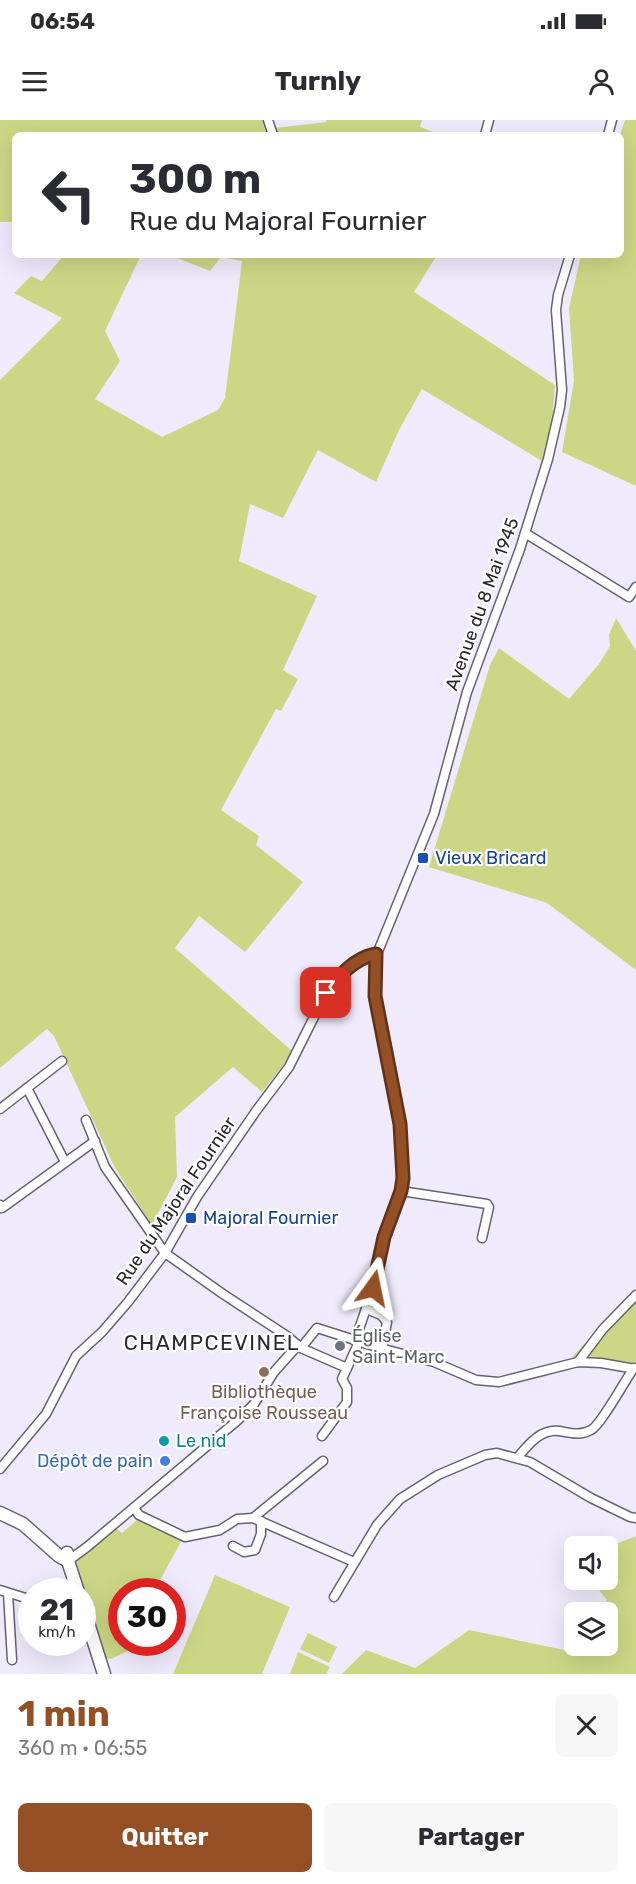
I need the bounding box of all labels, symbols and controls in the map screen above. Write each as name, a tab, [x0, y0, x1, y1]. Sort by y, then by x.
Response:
text: 06:54	[30, 8, 95, 35]
icon: menu	[18, 65, 51, 98]
text: Turnly	[275, 65, 361, 97]
icon: person	[585, 65, 618, 98]
text: 300 m	[129, 154, 261, 204]
icon: left	[30, 156, 108, 234]
text: Rue du Majoral Fournier	[129, 205, 426, 237]
street label: Avenue du 8 Mai 1945	[440, 515, 524, 693]
place label: Vieux Bricard	[435, 847, 547, 869]
marker: Vieux Bricard	[416, 851, 430, 865]
pin	[300, 967, 351, 1018]
icon: arrive	[309, 976, 342, 1009]
street label: Rue du Majoral Fournier	[111, 1113, 241, 1289]
place label: Majoral Fournier	[203, 1207, 338, 1229]
marker: Majoral Fournier	[184, 1211, 198, 1225]
position arrow	[341, 1256, 405, 1320]
place label: Église Saint-Marc	[352, 1325, 445, 1368]
district label: CHAMPCEVINEL	[124, 1330, 300, 1355]
marker: Église Saint-Marc	[333, 1339, 347, 1353]
marker: Bibliothèque Françoise Rousseau	[257, 1365, 271, 1379]
place label: Bibliothèque Françoise Rousseau	[180, 1381, 348, 1424]
place label: Le nid	[176, 1430, 226, 1452]
marker: Le nid	[157, 1434, 171, 1448]
place label: Dépôt de pain	[37, 1450, 153, 1472]
marker: Dépôt de pain	[158, 1454, 172, 1468]
map controls	[564, 1536, 618, 1656]
button: sound	[564, 1536, 618, 1590]
speed limit sign: 30	[108, 1578, 186, 1656]
text: 21	[40, 1592, 74, 1628]
button: layers	[564, 1602, 618, 1656]
text: km/h	[38, 1623, 76, 1641]
text: 1 min	[18, 1692, 110, 1735]
button: close	[555, 1694, 618, 1757]
text: 360 m · 06:55	[18, 1736, 148, 1760]
button: Quitter	[18, 1803, 312, 1872]
button: Partager	[324, 1803, 618, 1872]

